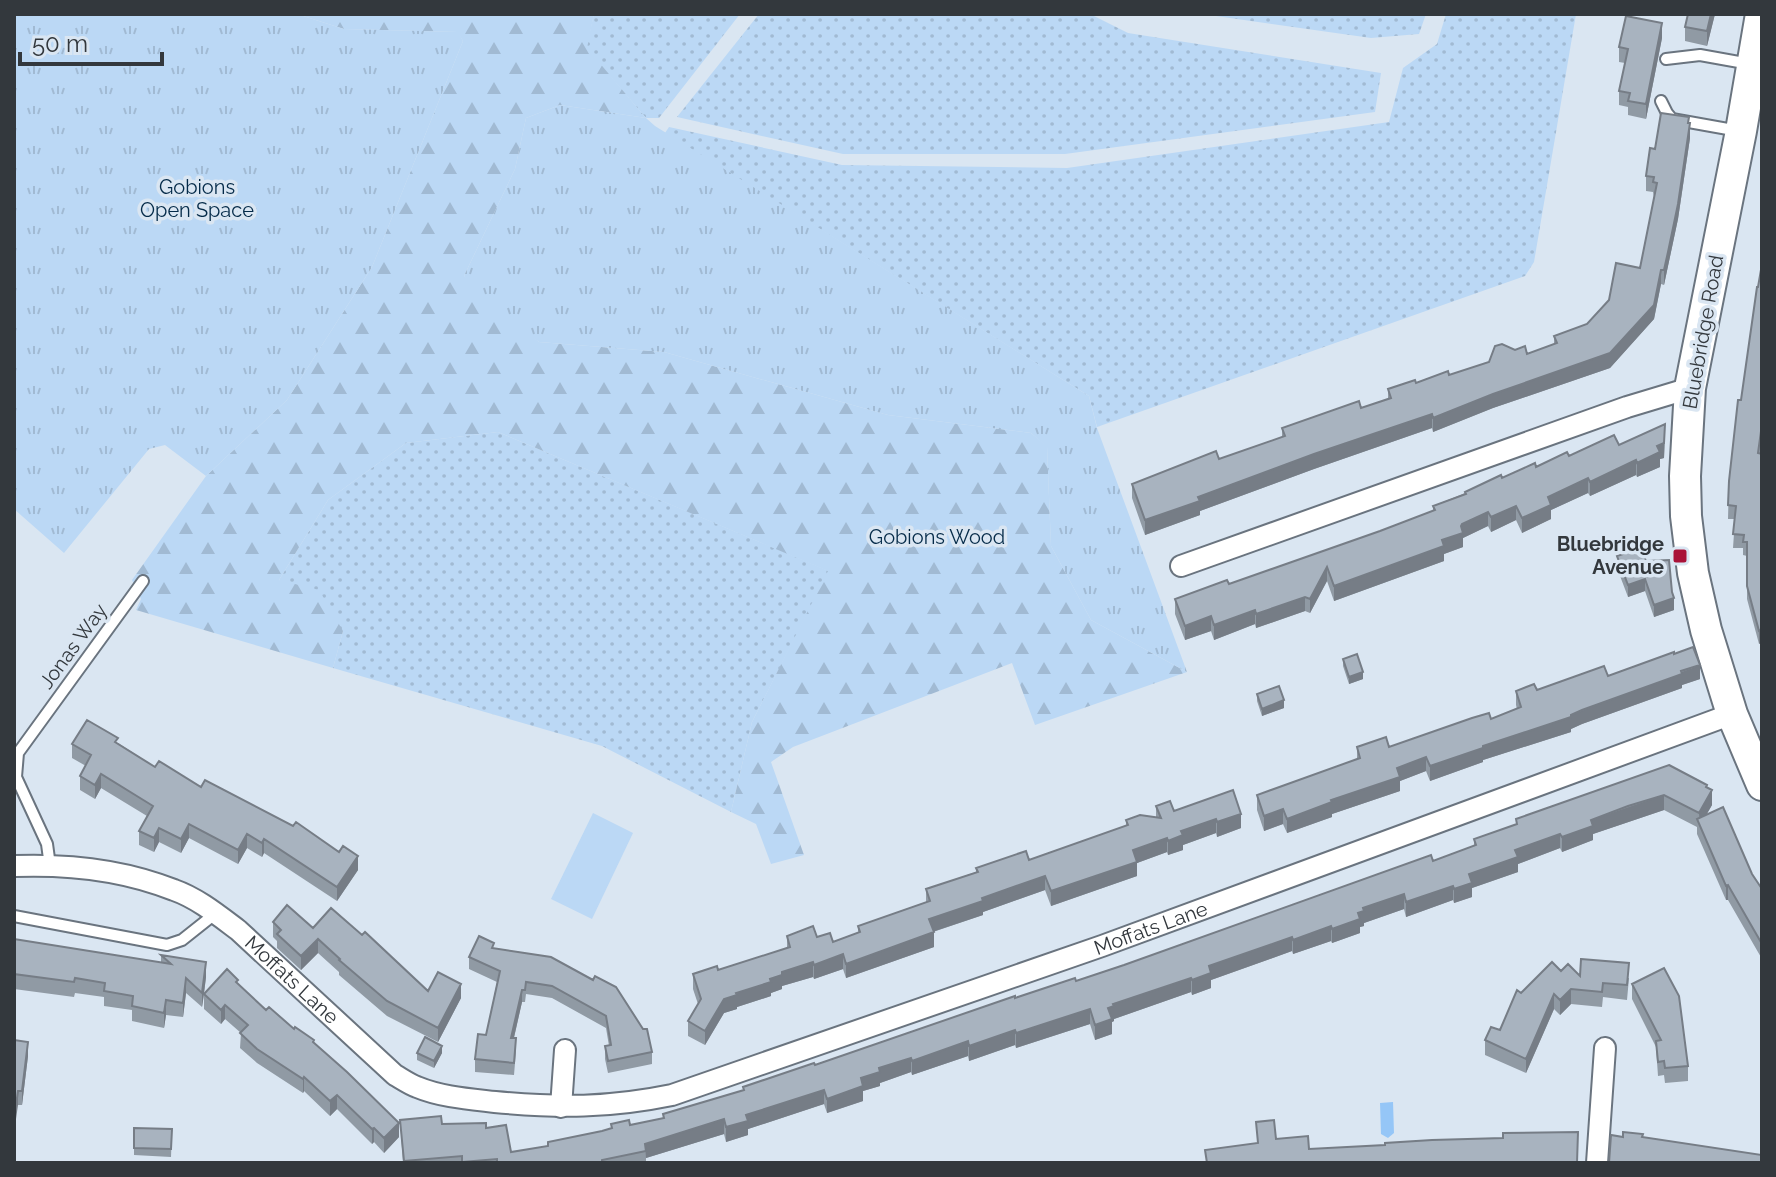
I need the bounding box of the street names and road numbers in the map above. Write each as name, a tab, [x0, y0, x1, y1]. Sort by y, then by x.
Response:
street label: Bluebridge Road	[1678, 253, 1728, 411]
street label: Jonas Way	[34, 599, 112, 693]
street label: Moffats Lane	[1091, 896, 1211, 960]
street label: Moffats Lane	[240, 931, 344, 1029]

